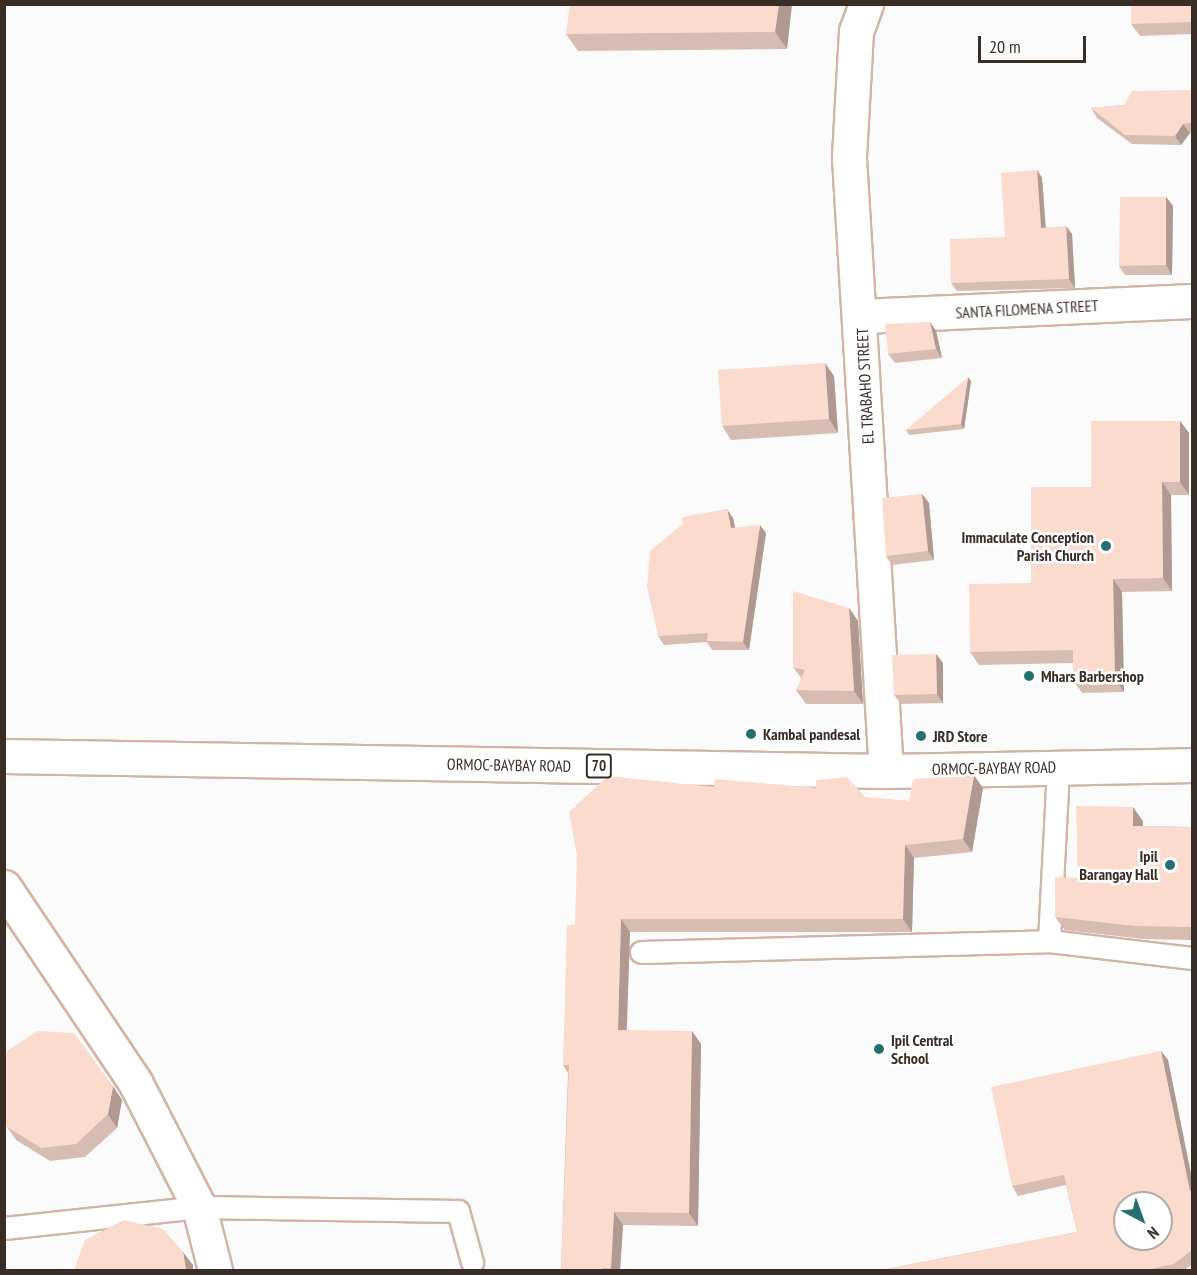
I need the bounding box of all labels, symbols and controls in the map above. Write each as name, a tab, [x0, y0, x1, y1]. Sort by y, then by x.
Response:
scale bar	[981, 24, 1089, 62]
text: 20 m	[989, 35, 1021, 58]
street label: SANTA FILOMENA STREET	[954, 296, 1100, 322]
street label: EL TRABAHO STREET	[852, 327, 878, 445]
place label: Immaculate Conception Parish Church	[961, 527, 1094, 565]
marker: Immaculate Conception Parish Church	[1099, 539, 1113, 553]
place label: Mhars Barbershop	[1041, 666, 1144, 686]
marker: Mhars Barbershop	[1022, 669, 1036, 683]
place label: Kambal pandesal	[763, 724, 860, 744]
place label: JRD Store	[933, 726, 988, 746]
marker: Kambal pandesal	[744, 727, 758, 741]
marker: JRD Store	[914, 729, 928, 743]
street label: ORMOC-BAYBAY ROAD	[447, 754, 571, 776]
road number: 70	[586, 754, 612, 778]
street label: ORMOC-BAYBAY ROAD	[932, 757, 1056, 779]
place label: Ipil Barangay Hall	[1079, 846, 1158, 884]
marker: Ipil Barangay Hall	[1163, 858, 1177, 872]
place label: Ipil Central School	[891, 1030, 953, 1068]
marker: Ipil Central School	[872, 1042, 886, 1056]
north arrow	[1113, 1191, 1173, 1251]
text: N	[1144, 1223, 1163, 1243]

